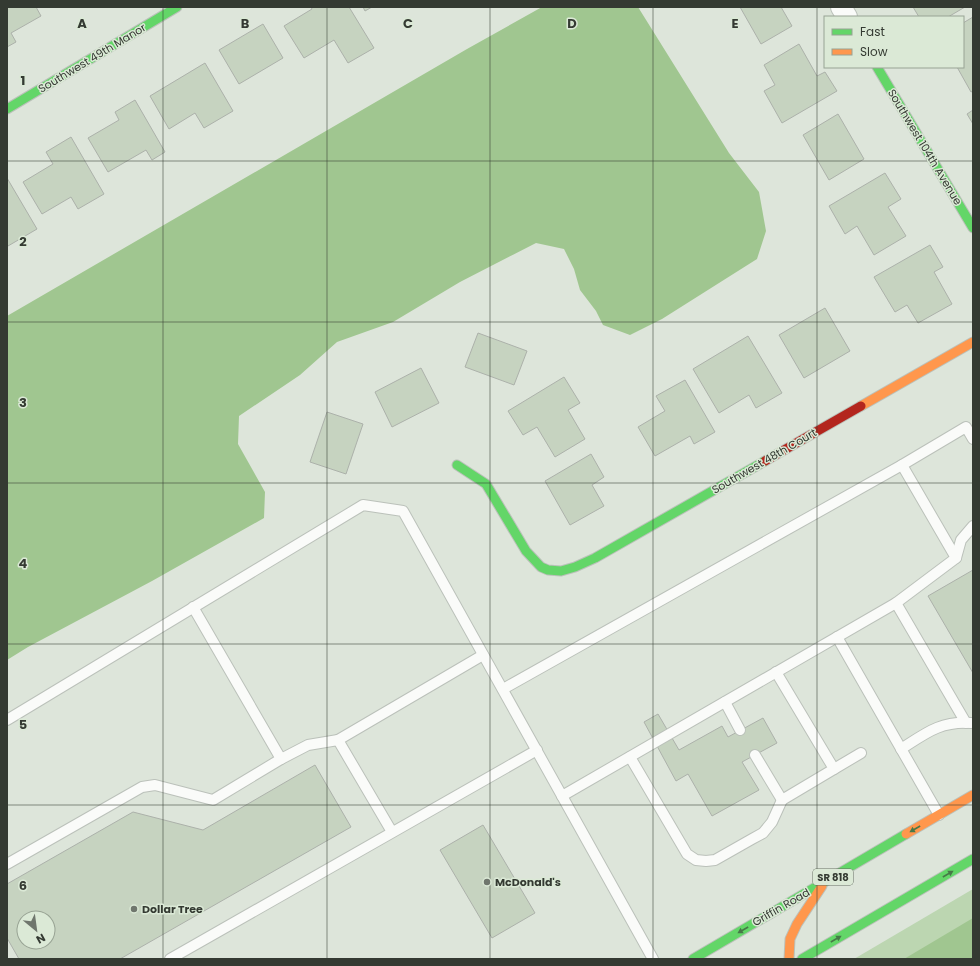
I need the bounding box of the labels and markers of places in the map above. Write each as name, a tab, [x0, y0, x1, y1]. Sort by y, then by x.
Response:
place label: McDonald's	[495, 874, 561, 890]
marker: McDonald's	[482, 877, 492, 887]
place label: Dollar Tree	[142, 901, 203, 917]
marker: Dollar Tree	[129, 904, 139, 914]

